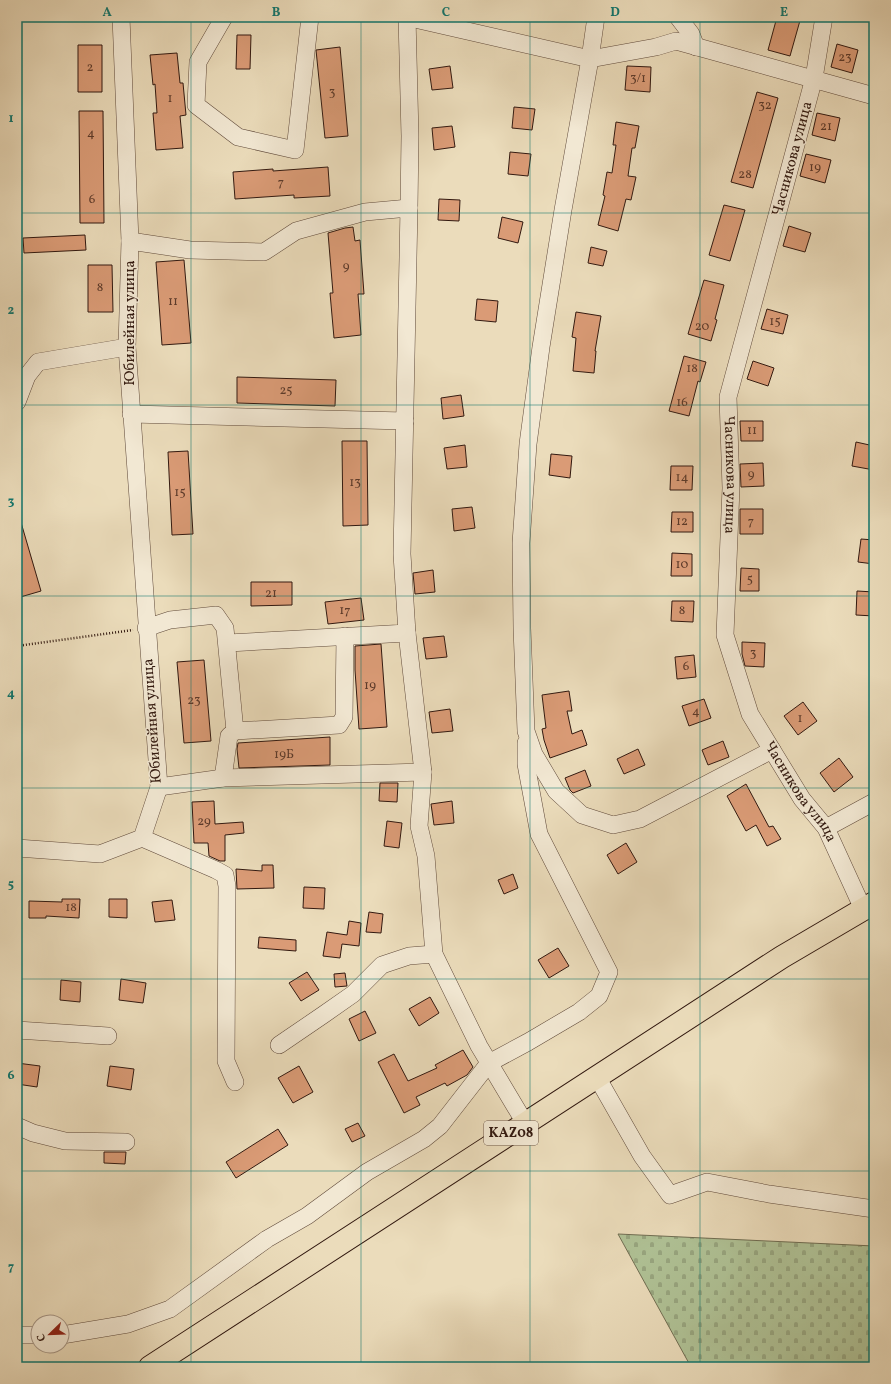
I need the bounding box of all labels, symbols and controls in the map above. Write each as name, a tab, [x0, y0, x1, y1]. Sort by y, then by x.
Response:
text: A	[102, 4, 112, 22]
text: B	[272, 4, 281, 22]
text: C	[442, 4, 450, 22]
text: D	[610, 4, 620, 22]
text: E	[780, 4, 788, 22]
house number: 23	[838, 49, 852, 67]
house number: 2	[87, 59, 94, 77]
house number: 3/1	[630, 70, 646, 88]
house number: 3	[329, 84, 336, 102]
house number: 1	[167, 90, 173, 108]
house number: 32	[758, 97, 772, 115]
street label: Часникова улица	[768, 99, 818, 219]
text: 1	[8, 110, 14, 128]
house number: 21	[820, 118, 832, 136]
house number: 4	[87, 125, 95, 143]
house number: 19	[809, 159, 821, 177]
house number: 28	[738, 166, 752, 184]
house number: 7	[278, 174, 284, 192]
house number: 6	[89, 191, 96, 209]
house number: 9	[343, 258, 350, 276]
street label: Юбилейная улица	[120, 260, 141, 386]
house number: 8	[97, 279, 103, 297]
house number: 11	[168, 293, 178, 311]
text: 2	[8, 302, 15, 320]
house number: 15	[769, 313, 781, 331]
house number: 20	[695, 318, 710, 336]
house number: 18	[686, 360, 698, 378]
house number: 25	[279, 382, 293, 400]
house number: 16	[676, 394, 688, 412]
street label: Часникова улица	[718, 415, 742, 534]
house number: 11	[747, 422, 757, 440]
house number: 9	[748, 466, 755, 484]
house number: 14	[676, 469, 689, 487]
house number: 13	[349, 474, 361, 492]
house number: 15	[174, 484, 186, 502]
text: 3	[8, 493, 15, 511]
house number: 12	[676, 513, 688, 531]
house number: 7	[748, 513, 754, 531]
house number: 10	[676, 556, 689, 574]
house number: 5	[747, 571, 753, 589]
house number: 21	[265, 585, 277, 603]
house number: 17	[339, 602, 351, 620]
house number: 8	[679, 602, 685, 620]
house number: 3	[750, 645, 757, 663]
street label: Юбилейная улица	[138, 658, 168, 784]
house number: 6	[683, 658, 690, 676]
house number: 19	[364, 677, 376, 695]
text: 4	[7, 685, 15, 703]
house number: 23	[187, 692, 201, 710]
house number: 4	[692, 703, 700, 721]
house number: 1	[797, 710, 803, 728]
street label: Часникова улица	[759, 737, 842, 846]
house number: 19Б	[274, 746, 294, 764]
house number: 29	[197, 813, 211, 831]
text: 5	[8, 876, 14, 894]
house number: 18	[65, 899, 77, 917]
text: 6	[7, 1067, 15, 1085]
road number: KAZ08	[484, 1121, 538, 1145]
text: 7	[8, 1259, 14, 1277]
north arrow	[30, 1314, 70, 1354]
text: С	[34, 1331, 50, 1344]

